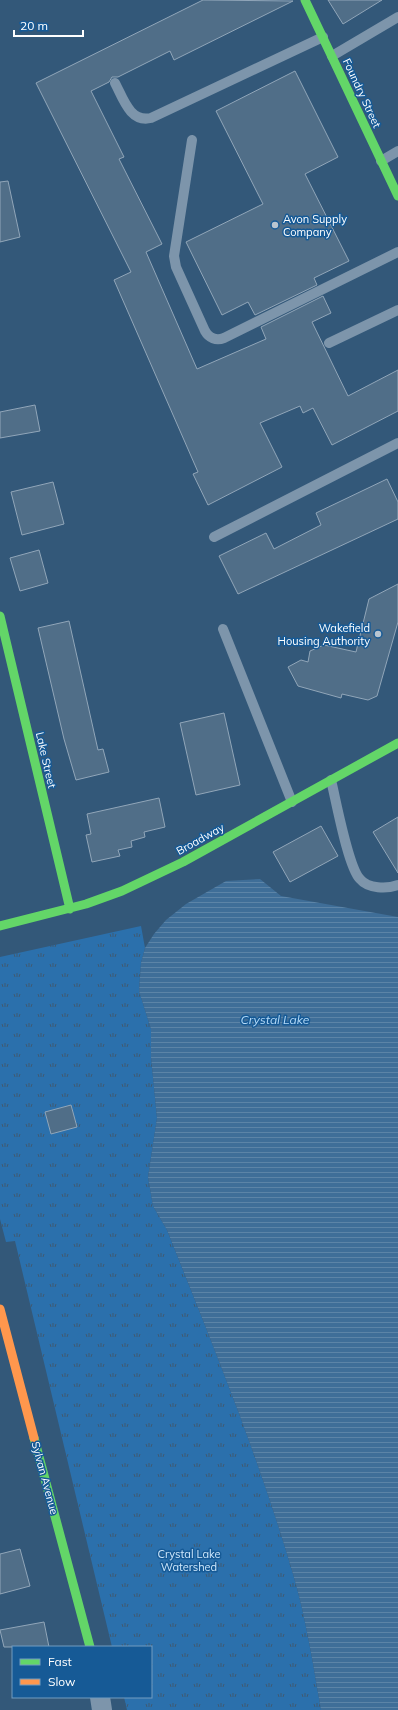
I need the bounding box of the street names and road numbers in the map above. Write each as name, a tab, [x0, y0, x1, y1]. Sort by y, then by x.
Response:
street label: Foundry Street	[340, 56, 384, 130]
street label: Lake Street	[33, 730, 59, 790]
street label: Broadway	[174, 820, 227, 858]
street label: Sylvan Avenue	[29, 1440, 61, 1516]

